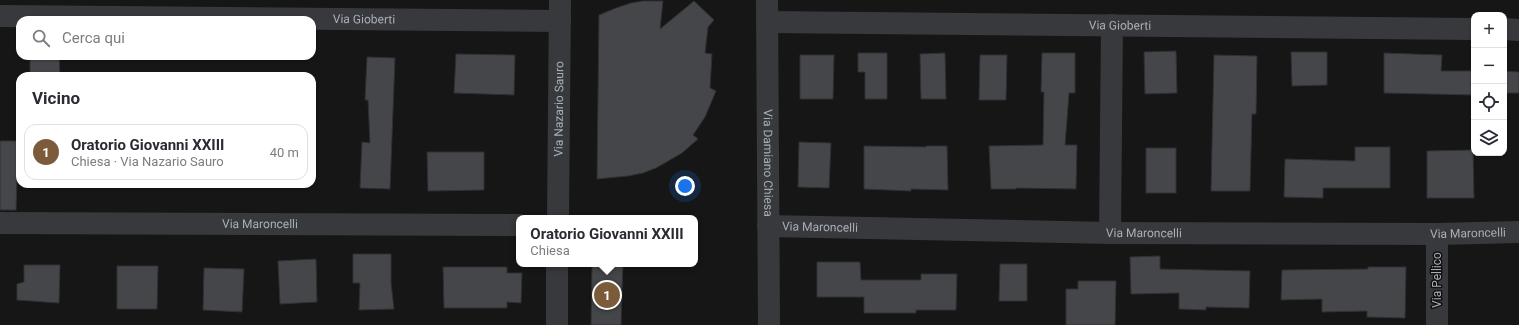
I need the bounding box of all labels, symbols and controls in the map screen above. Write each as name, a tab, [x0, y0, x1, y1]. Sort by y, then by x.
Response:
street label: Via Gioberti	[333, 12, 395, 27]
map controls	[1471, 12, 1507, 156]
button: +	[1471, 12, 1507, 48]
search box	[16, 16, 316, 60]
street label: Via Gioberti	[1089, 18, 1151, 33]
icon: search	[30, 27, 52, 49]
text: Cerca qui	[62, 29, 125, 47]
button: −	[1471, 48, 1507, 84]
street label: Via Nazario Sauro	[552, 61, 566, 157]
button: locate	[1471, 84, 1507, 120]
text: Vicino	[32, 88, 80, 108]
street label: Via Damiano Chiesa	[761, 109, 775, 217]
button: layers	[1471, 120, 1507, 156]
text: Oratorio Giovanni XXIII	[71, 136, 224, 154]
text: 1	[42, 145, 50, 160]
text: 40 m	[270, 145, 299, 160]
text: Chiesa · Via Nazario Sauro	[71, 154, 224, 169]
your location	[675, 176, 695, 196]
popup	[516, 215, 698, 267]
street label: Via Maroncelli	[222, 217, 298, 231]
street label: Via Maroncelli	[782, 219, 858, 235]
text: Oratorio Giovanni XXIII	[530, 225, 684, 243]
street label: Via Maroncelli	[1430, 225, 1506, 241]
street label: Via Maroncelli	[1106, 226, 1182, 240]
text: Chiesa	[530, 243, 570, 258]
street label: Via Pellico	[1430, 252, 1444, 308]
pin: 1	[594, 280, 620, 310]

